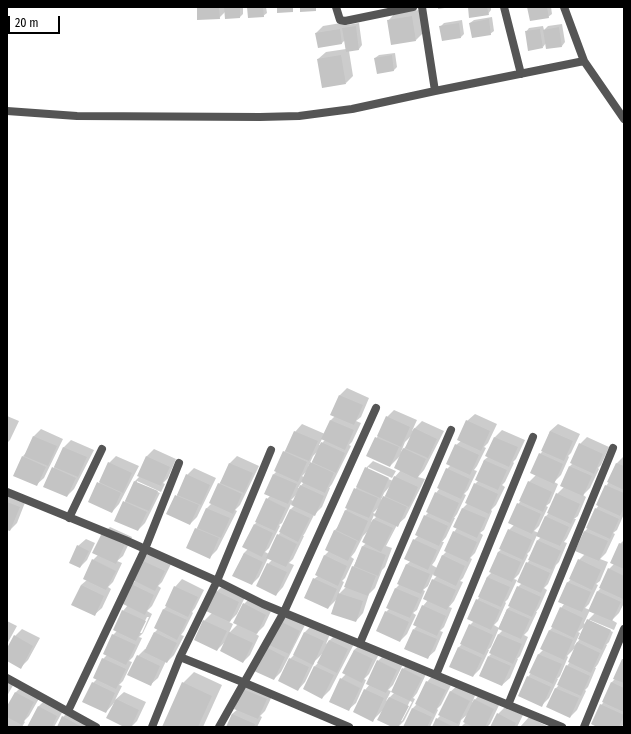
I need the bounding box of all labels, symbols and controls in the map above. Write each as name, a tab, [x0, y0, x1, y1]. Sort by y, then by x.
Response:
scale bar	[10, 8, 62, 34]
text: 20 m	[15, 16, 39, 30]

